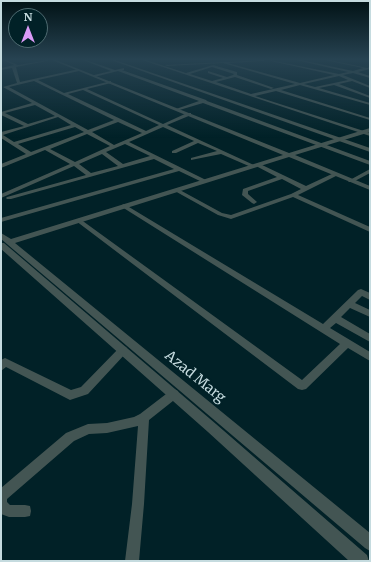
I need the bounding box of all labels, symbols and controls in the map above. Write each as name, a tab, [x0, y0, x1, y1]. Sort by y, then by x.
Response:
north arrow	[8, 8, 48, 48]
text: N	[24, 10, 32, 24]
street label: Azad Marg	[161, 347, 229, 407]

